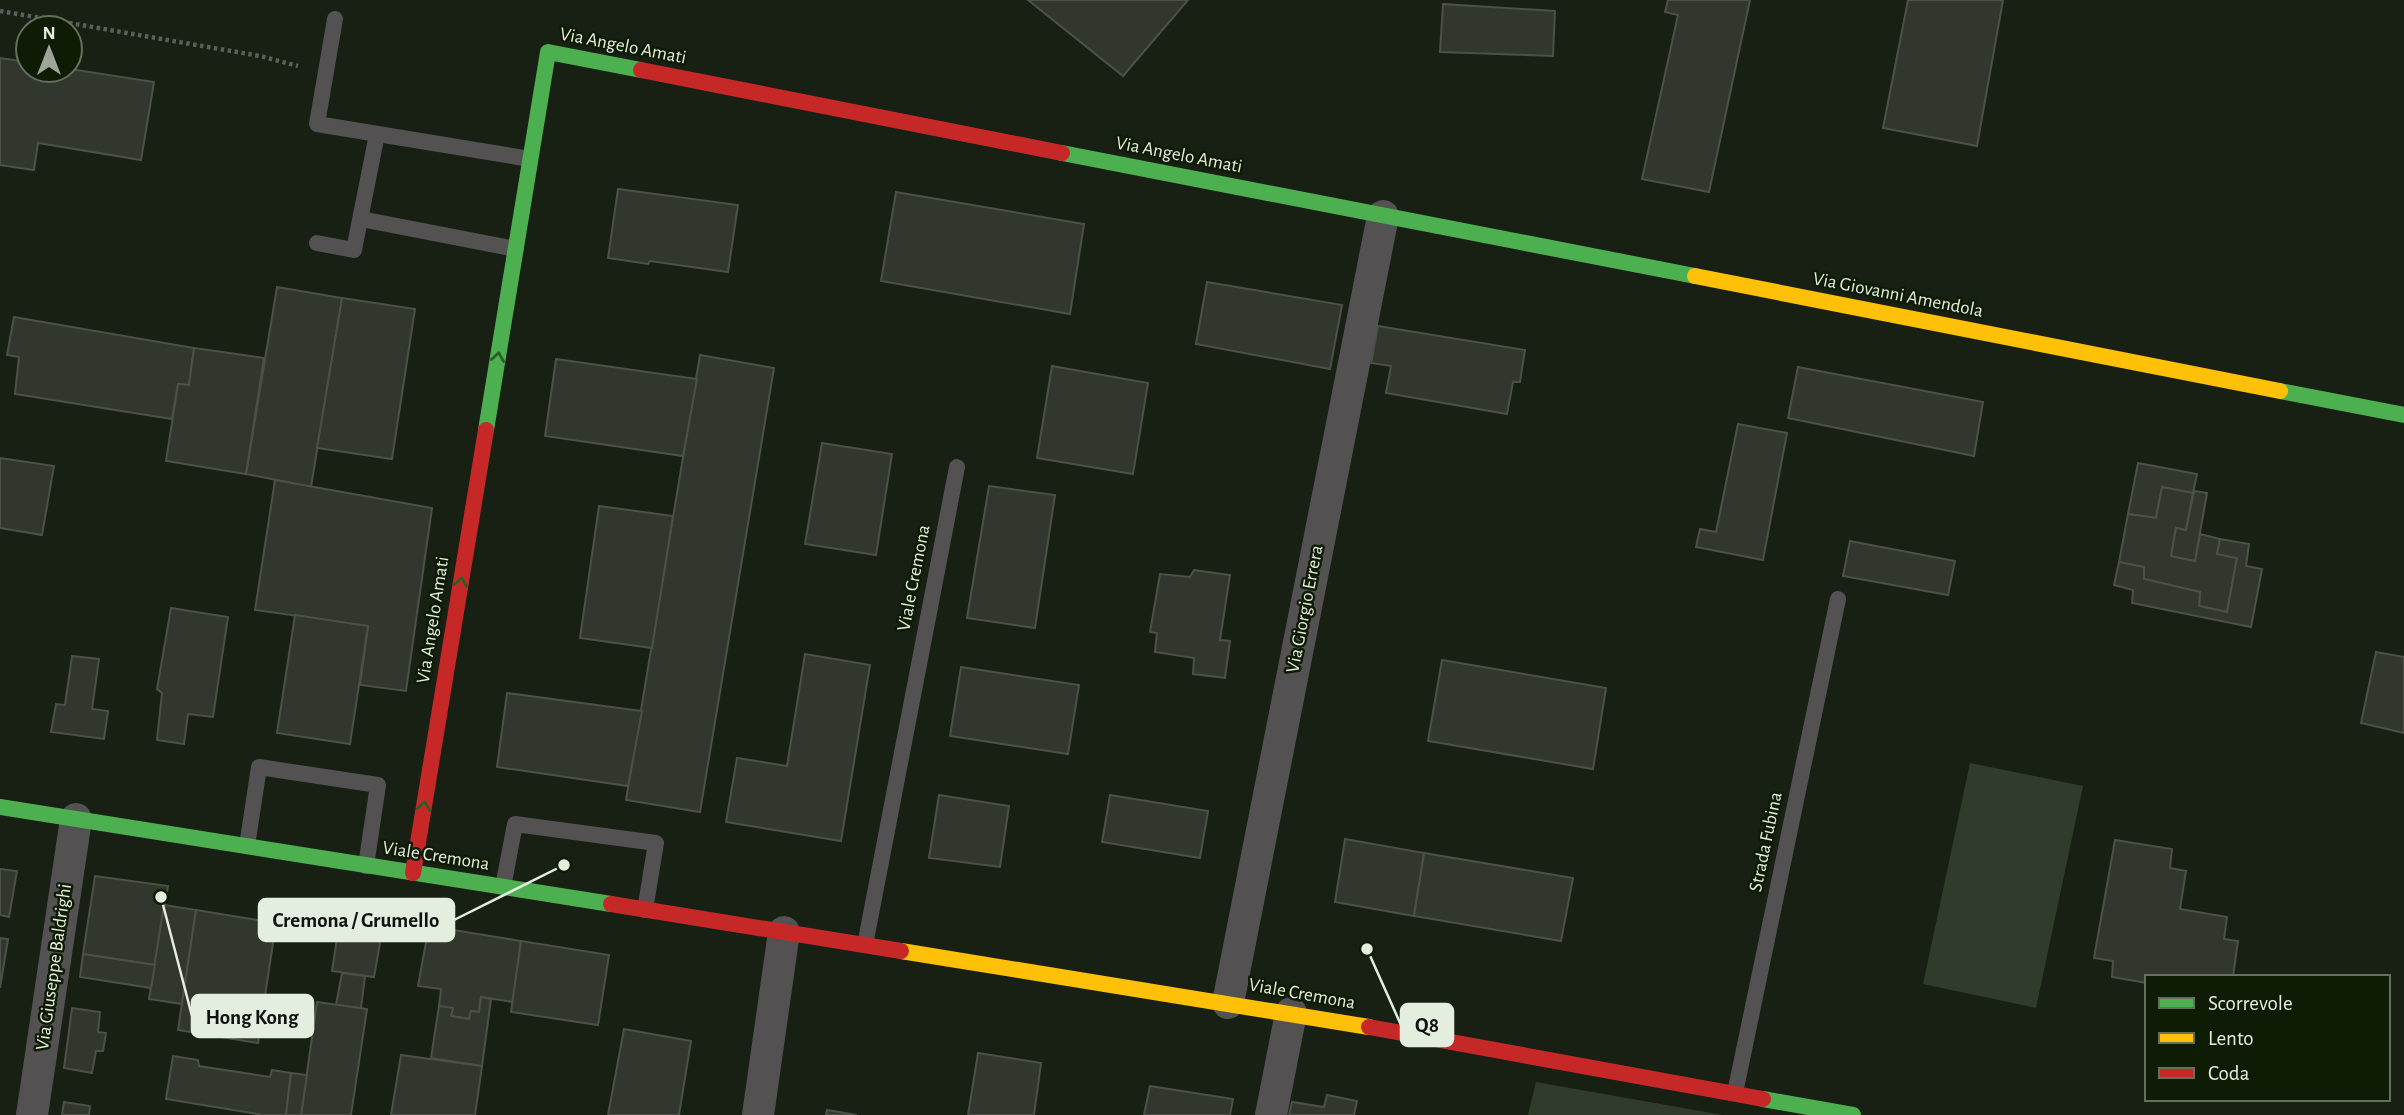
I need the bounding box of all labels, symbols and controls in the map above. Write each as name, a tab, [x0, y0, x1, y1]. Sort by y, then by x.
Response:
north arrow	[14, 14, 84, 84]
text: N	[42, 24, 56, 43]
street label: Via Angelo Amati	[558, 24, 688, 68]
street label: Via Angelo Amati	[1114, 133, 1244, 177]
street label: Via Giovanni Amendola	[1811, 269, 1985, 321]
one-way arrow	[490, 351, 505, 363]
street label: Viale Cremona	[894, 523, 934, 633]
street label: Via Giorgio Errera	[1283, 543, 1327, 674]
street label: Via Angelo Amati	[414, 555, 452, 685]
one-way arrow	[453, 576, 468, 588]
street label: Strada Fubina	[1746, 790, 1786, 894]
one-way arrow	[416, 800, 431, 812]
street label: Viale Cremona	[381, 838, 491, 874]
street label: Via Giuseppe Baldrighi	[33, 883, 75, 1051]
callout: Cremona / Grumello	[259, 899, 454, 941]
text: Cremona / Grumello	[272, 910, 440, 931]
street label: Viale Cremona	[1247, 975, 1357, 1013]
legend	[2145, 975, 2390, 1101]
text: Scorrevole	[2208, 993, 2293, 1014]
callout: Hong Kong	[192, 995, 313, 1037]
callout: Q8	[1401, 1004, 1453, 1046]
text: Hong Kong	[206, 1007, 299, 1028]
text: Q8	[1415, 1015, 1439, 1037]
text: Lento	[2208, 1028, 2254, 1049]
text: Coda	[2208, 1063, 2250, 1084]

